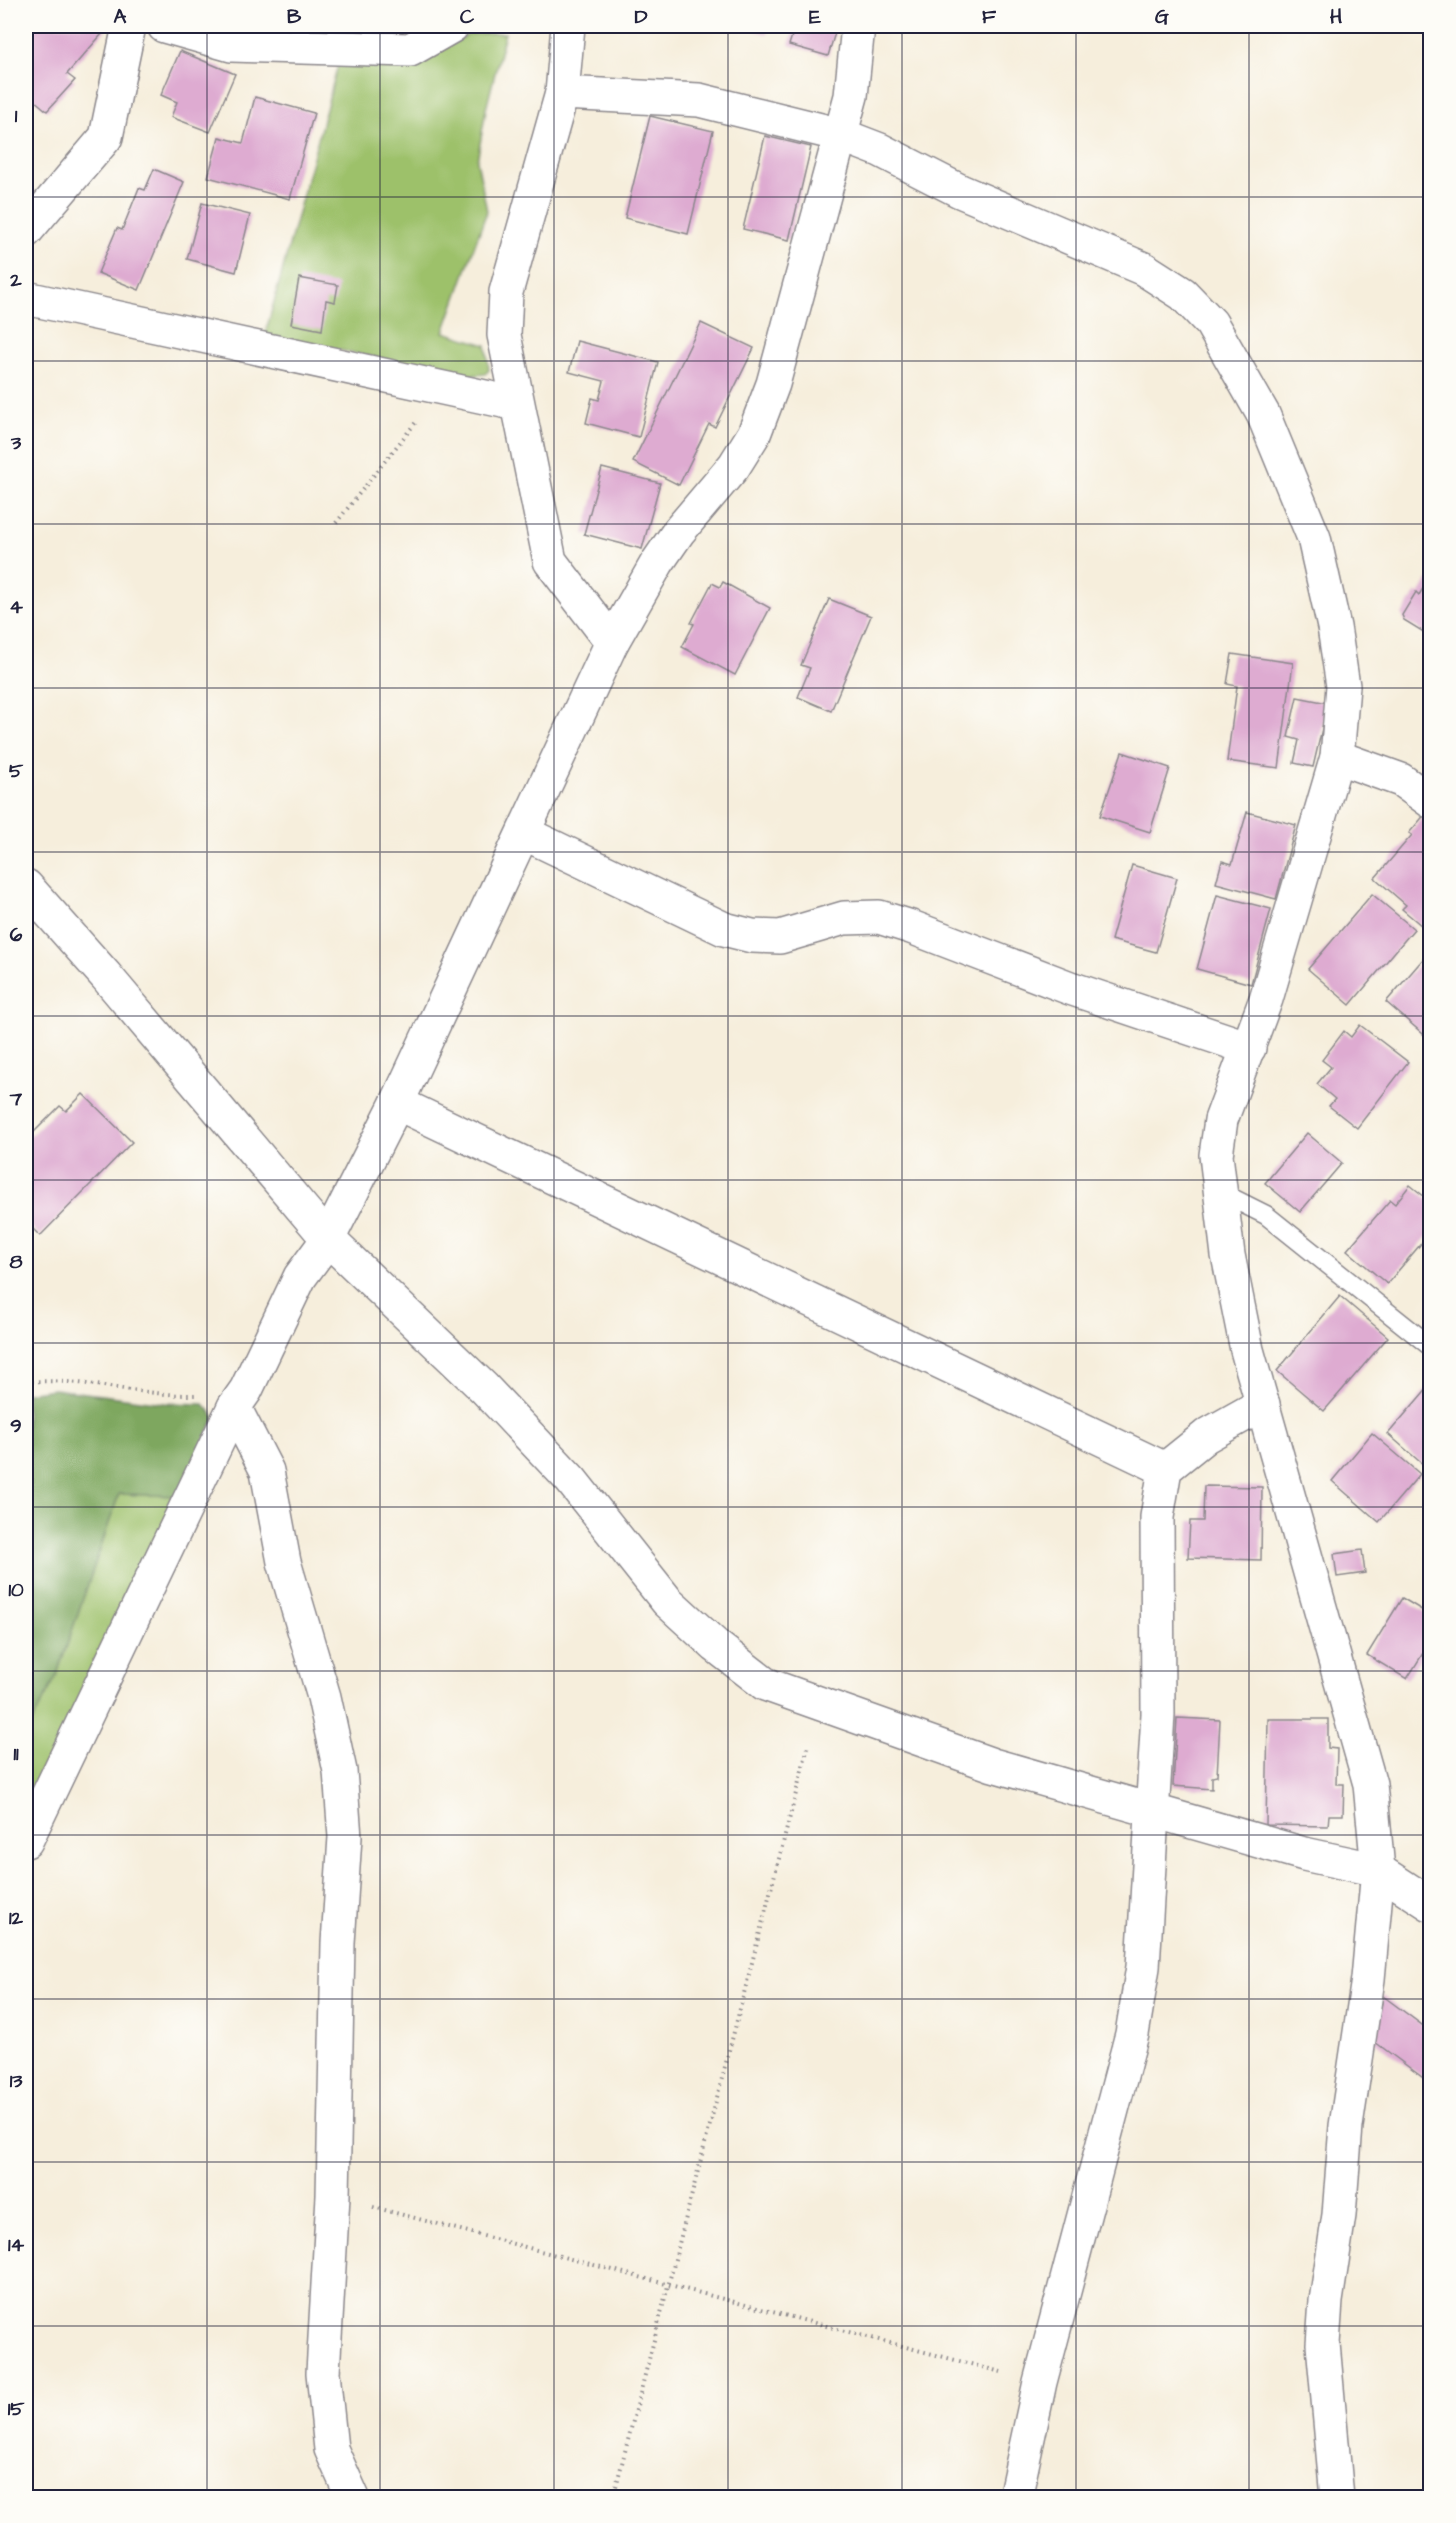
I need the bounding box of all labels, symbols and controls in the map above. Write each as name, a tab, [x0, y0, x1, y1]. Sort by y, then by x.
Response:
text: A	[114, 3, 127, 31]
text: B	[287, 3, 302, 31]
text: C	[460, 3, 475, 31]
text: D	[635, 3, 648, 31]
text: E	[809, 3, 821, 31]
text: F	[982, 3, 997, 31]
text: G	[1155, 3, 1169, 31]
text: H	[1330, 3, 1342, 31]
text: 1	[15, 102, 18, 130]
text: 2	[9, 266, 22, 294]
text: 3	[10, 429, 22, 457]
text: 4	[9, 593, 23, 621]
text: 5	[9, 757, 24, 785]
text: 6	[10, 921, 23, 949]
text: 7	[9, 1085, 23, 1113]
text: 8	[10, 1248, 23, 1276]
text: 9	[10, 1412, 22, 1440]
text: 10	[8, 1576, 24, 1604]
text: 11	[13, 1740, 19, 1768]
text: 12	[9, 1904, 24, 1932]
text: 13	[10, 2067, 23, 2095]
text: 14	[8, 2231, 24, 2259]
text: 15	[8, 2395, 25, 2423]

